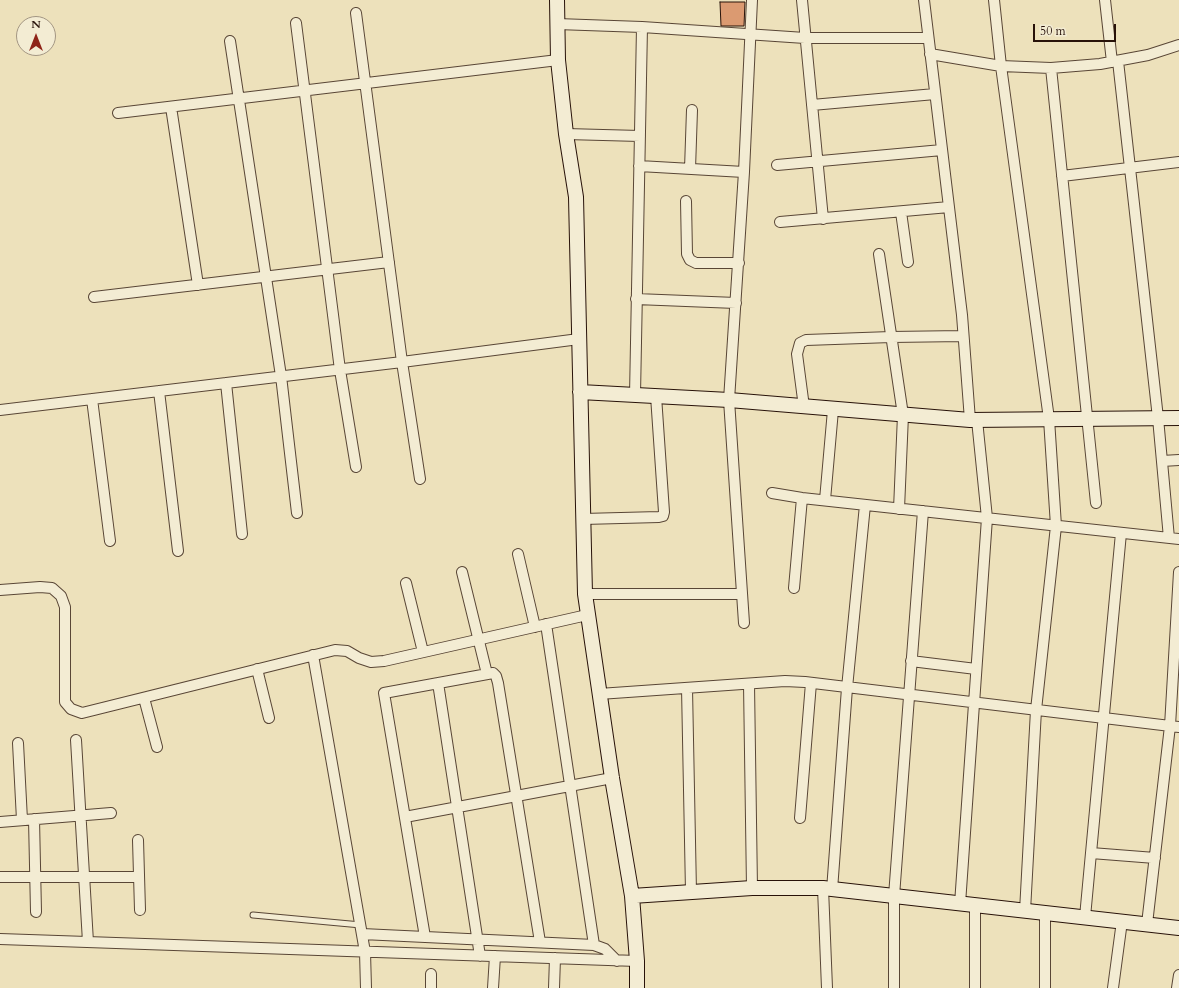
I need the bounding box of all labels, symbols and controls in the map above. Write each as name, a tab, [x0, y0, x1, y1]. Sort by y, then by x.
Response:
north arrow	[16, 16, 56, 56]
scale bar	[1035, 16, 1118, 42]
text: N	[31, 17, 41, 32]
text: 50 m	[1040, 23, 1066, 39]

